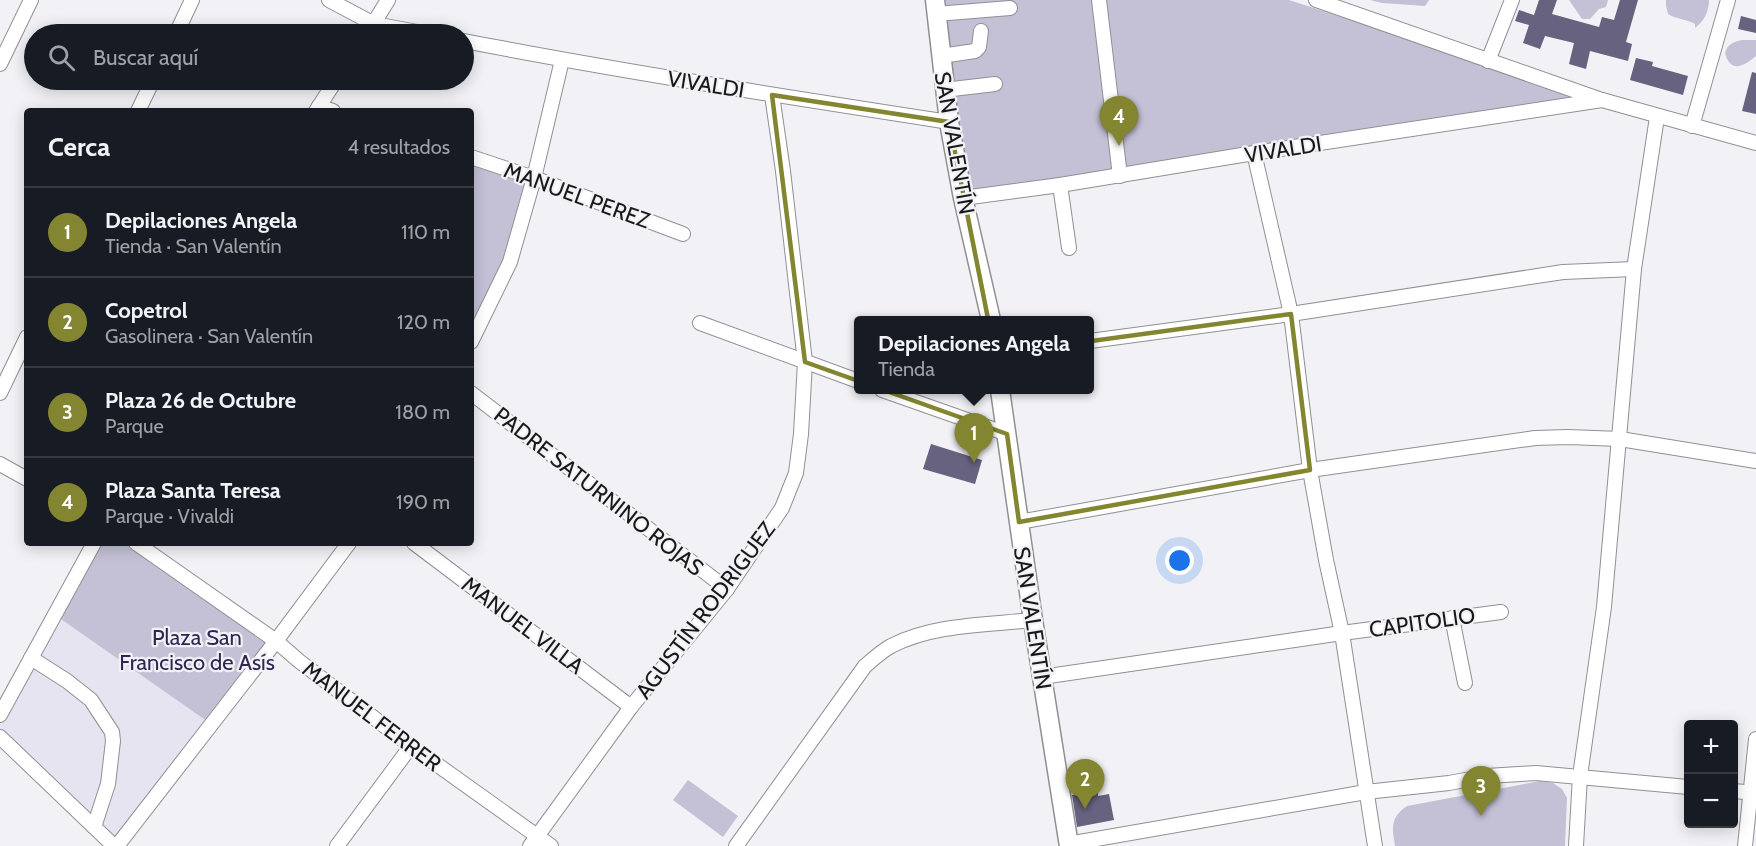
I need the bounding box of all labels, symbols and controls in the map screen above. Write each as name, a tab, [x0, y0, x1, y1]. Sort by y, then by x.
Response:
search box	[24, 24, 474, 90]
icon: search	[45, 41, 78, 74]
text: Buscar aquí	[93, 44, 198, 71]
street label: VIVALDI	[666, 65, 746, 104]
street label: SAN VALENTÍN	[929, 70, 980, 216]
pin: 4	[1100, 96, 1138, 146]
street label: VIVALDI	[1243, 130, 1323, 169]
text: Cerca	[48, 131, 110, 163]
text: 4 resultados	[348, 135, 450, 159]
street label: MANUEL PEREZ	[500, 157, 653, 234]
text: Depilaciones Angela	[105, 207, 297, 234]
text: 1	[64, 220, 71, 244]
text: 110 m	[401, 220, 450, 244]
text: Tienda · San Valentín	[105, 234, 282, 258]
text: Copetrol	[105, 297, 188, 324]
text: 2	[62, 310, 73, 334]
text: 120 m	[397, 310, 450, 334]
popup	[854, 316, 1094, 394]
text: Gasolinera · San Valentín	[105, 324, 313, 348]
text: Depilaciones Angela	[878, 330, 1070, 357]
text: Tienda	[878, 357, 935, 381]
text: Plaza 26 de Octubre	[105, 387, 296, 414]
text: 3	[62, 400, 73, 424]
text: 180 m	[395, 400, 450, 424]
street label: PADRE SATURNINO ROJAS	[489, 401, 709, 582]
text: Parque	[105, 414, 164, 438]
pin: 1	[954, 414, 994, 463]
text: Plaza Santa Teresa	[105, 477, 281, 504]
text: 4	[61, 490, 74, 514]
text: 190 m	[396, 490, 450, 514]
text: Parque · Vivaldi	[105, 504, 234, 528]
street label: AGUSTÍN RODRIGUEZ	[630, 516, 781, 704]
street label: SAN VALENTÍN	[1008, 545, 1057, 691]
your location	[1165, 546, 1194, 575]
street label: MANUEL VILLA	[456, 571, 589, 680]
street label: CAPITOLIO	[1367, 602, 1477, 643]
park label: Plaza San Francisco de Asís	[119, 624, 275, 676]
street label: MANUEL FERRER	[297, 655, 446, 777]
map controls	[1684, 720, 1738, 828]
button: +	[1684, 720, 1738, 774]
pin: 2	[1066, 760, 1104, 809]
pin: 3	[1462, 766, 1500, 816]
button: −	[1684, 774, 1738, 828]

